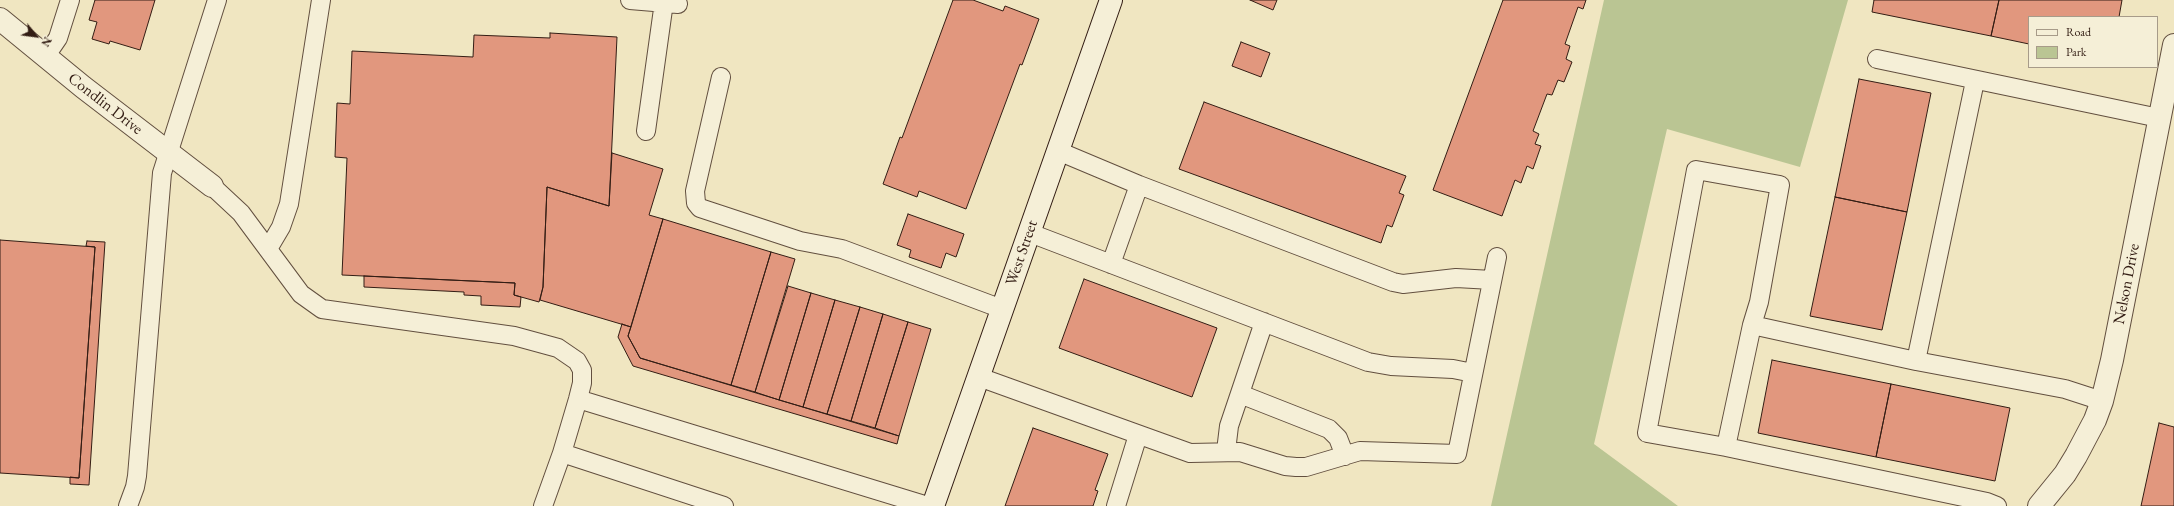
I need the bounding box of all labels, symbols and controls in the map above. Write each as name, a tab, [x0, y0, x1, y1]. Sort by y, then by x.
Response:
north arrow	[16, 16, 56, 56]
legend	[2028, 16, 2158, 68]
text: Road	[2066, 24, 2091, 40]
text: N	[38, 35, 55, 49]
text: Park	[2066, 44, 2086, 60]
street label: Condlin Drive	[64, 69, 146, 139]
street label: West Street	[1002, 218, 1042, 288]
street label: Nelson Drive	[2110, 242, 2144, 326]

